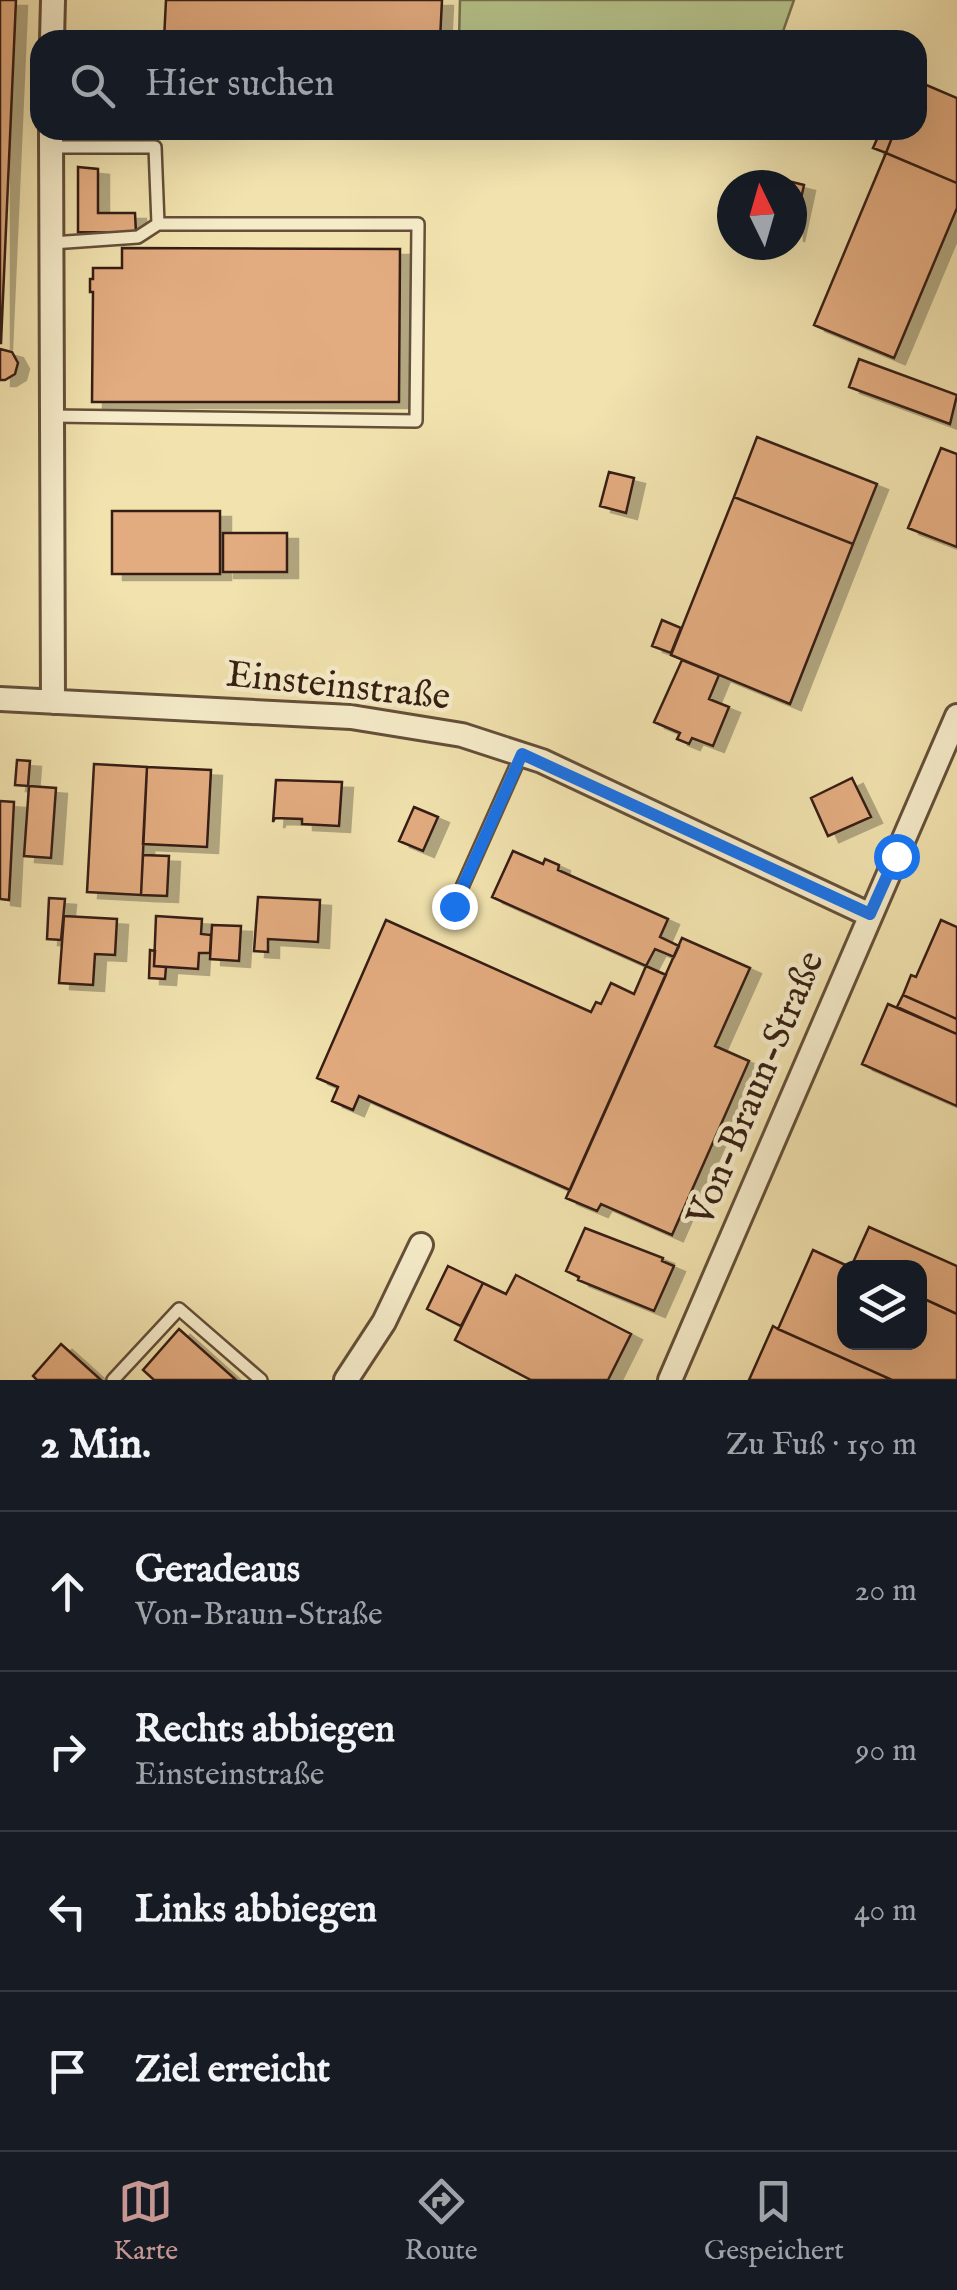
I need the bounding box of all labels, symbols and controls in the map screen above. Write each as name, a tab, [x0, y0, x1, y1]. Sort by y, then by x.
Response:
search box	[30, 30, 927, 140]
icon: search	[65, 58, 120, 113]
text: Hier suchen	[145, 61, 335, 109]
north arrow	[717, 170, 807, 260]
street label: Einsteinstraße	[224, 651, 452, 723]
route start	[874, 834, 920, 880]
route end	[432, 884, 478, 930]
street label: Von-Braun-Straße	[677, 944, 837, 1235]
map controls	[837, 1260, 927, 1350]
button: layers	[837, 1260, 927, 1350]
text: 2 Min.	[40, 1419, 151, 1472]
text: Zu Fuß · 150 m	[726, 1425, 917, 1466]
text: Geradeaus	[135, 1547, 300, 1595]
icon: ahead	[40, 1564, 95, 1619]
text: 20 m	[855, 1571, 917, 1612]
text: Von-Braun-Straße	[135, 1595, 383, 1636]
text: Rechts abbiegen	[135, 1707, 395, 1755]
icon: right	[40, 1724, 95, 1779]
text: 90 m	[856, 1731, 917, 1772]
text: Einsteinstraße	[135, 1755, 324, 1796]
icon: left	[40, 1884, 95, 1939]
text: Links abbiegen	[135, 1887, 377, 1935]
text: 40 m	[854, 1891, 917, 1932]
icon: arrive	[40, 2044, 95, 2099]
text: Ziel erreicht	[135, 2047, 330, 2095]
tab: Karte	[113, 2174, 178, 2269]
tab: Route	[404, 2174, 478, 2269]
tab: Gespeichert	[704, 2174, 844, 2269]

